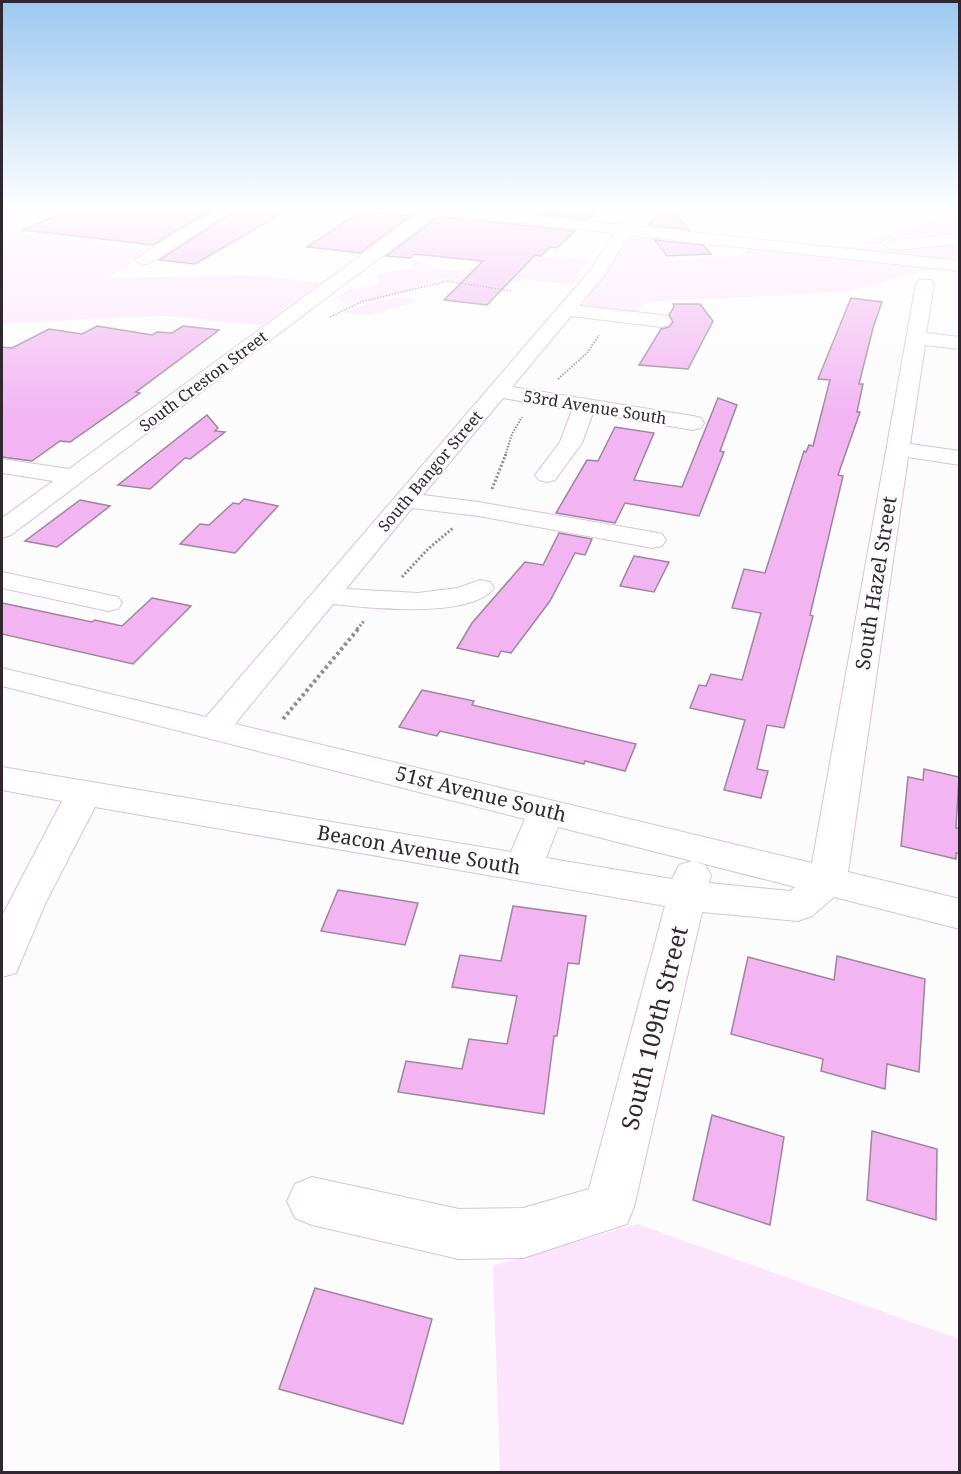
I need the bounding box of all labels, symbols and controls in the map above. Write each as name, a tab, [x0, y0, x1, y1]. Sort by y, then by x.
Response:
street label: South Creston Street	[134, 325, 272, 436]
street label: 53rd Avenue South	[522, 385, 668, 429]
street label: South Bangor Street	[373, 405, 488, 536]
street label: South Hazel Street	[848, 494, 903, 672]
street label: 51st Avenue South	[393, 759, 570, 828]
street label: Beacon Avenue South	[315, 818, 523, 881]
street label: South 109th Street	[612, 922, 695, 1133]

